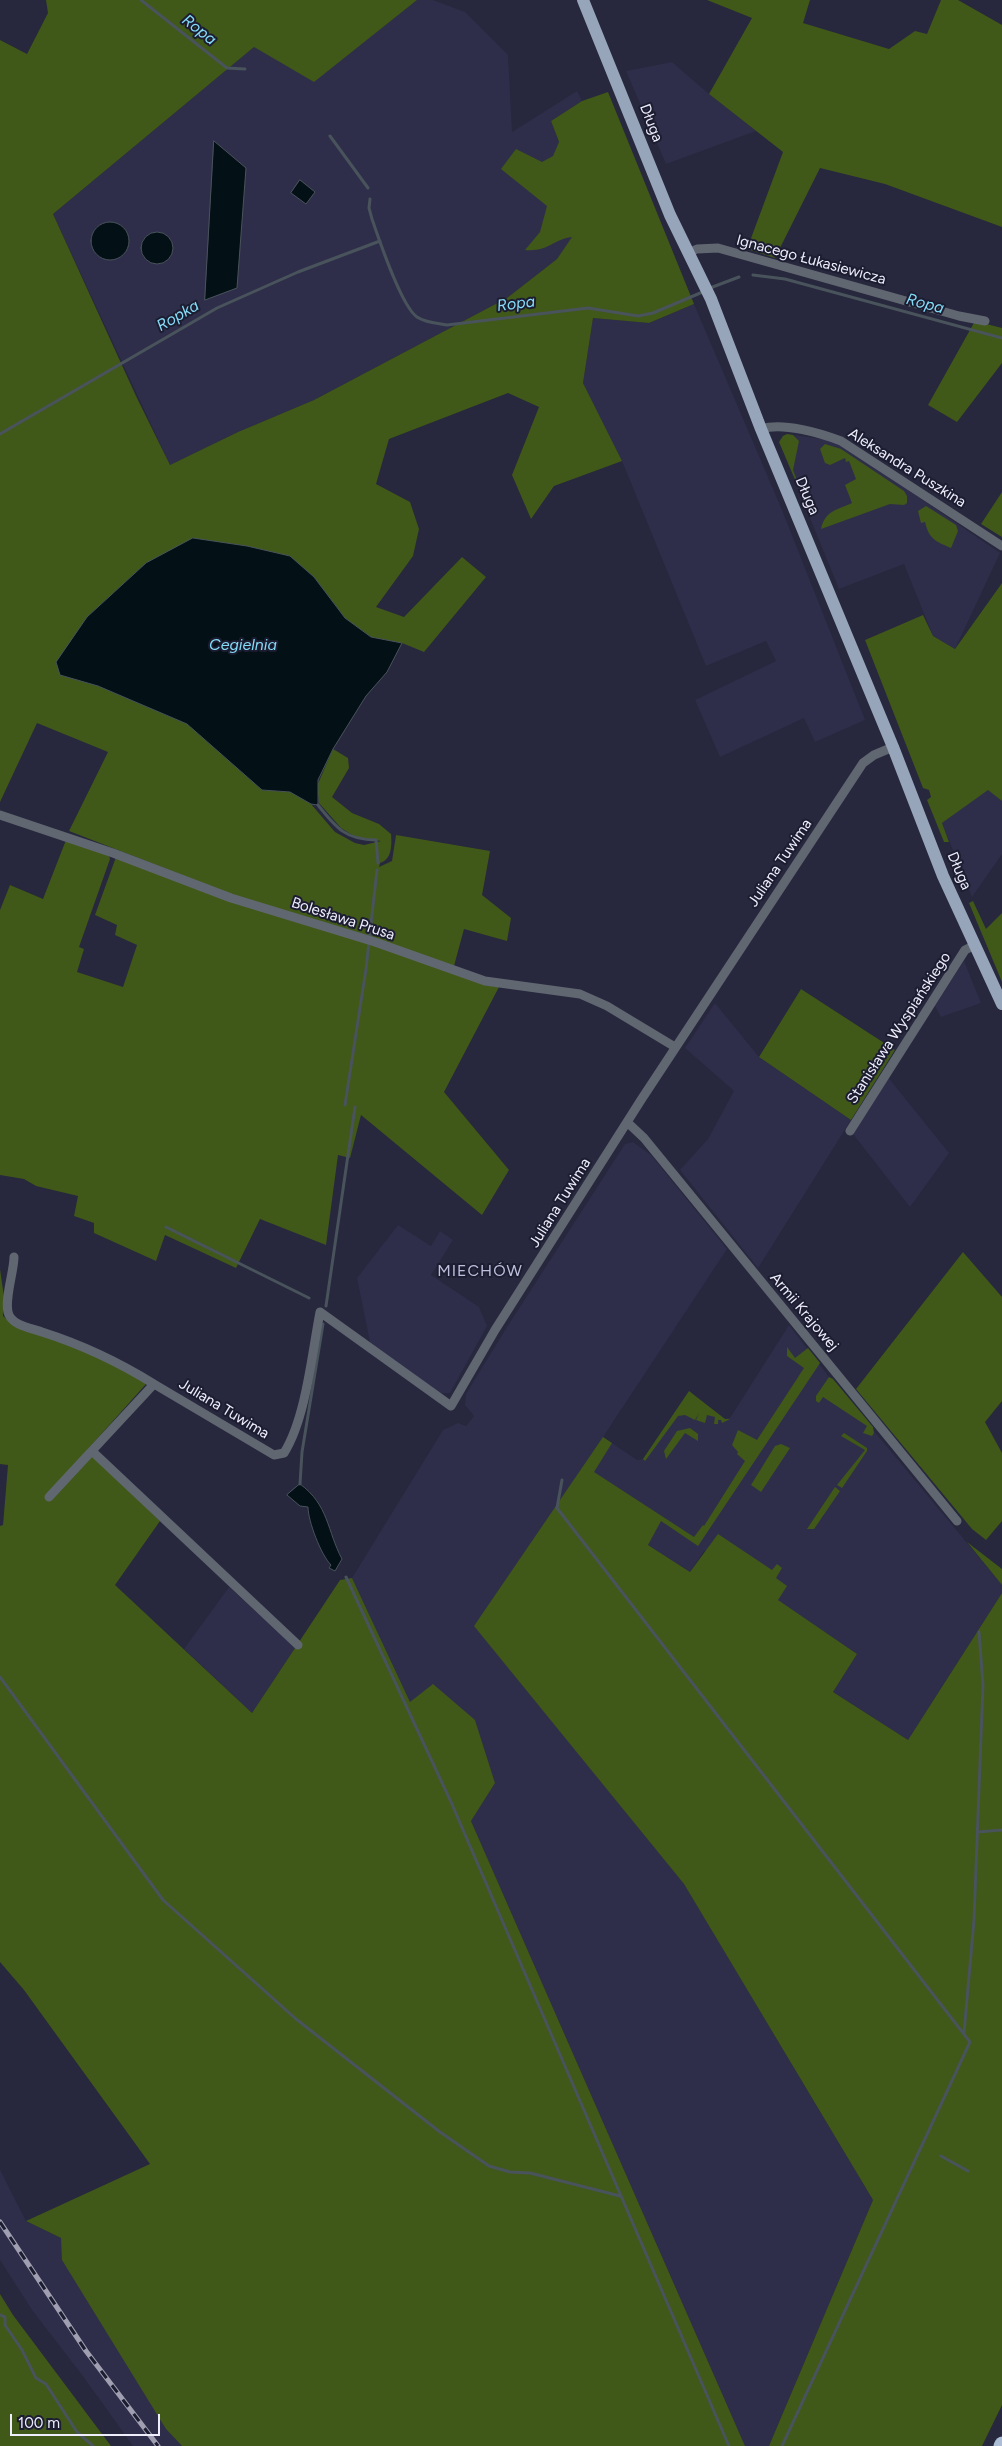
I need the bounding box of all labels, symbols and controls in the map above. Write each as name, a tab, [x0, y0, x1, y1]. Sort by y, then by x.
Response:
water label: Ropa	[178, 11, 220, 49]
street label: Długa	[636, 101, 666, 145]
street label: Ignacego Łukasiewicza	[734, 231, 888, 289]
water label: Ropa	[904, 290, 946, 318]
water label: Ropa	[496, 292, 536, 316]
water label: Ropka	[153, 296, 203, 336]
street label: Aleksandra Puszkina	[845, 425, 969, 511]
street label: Długa	[791, 474, 823, 518]
water label: Cegielnia	[209, 635, 277, 655]
street label: Juliana Tuwima	[744, 816, 816, 910]
street label: Długa	[943, 849, 975, 893]
street label: Bolesława Prusa	[289, 894, 397, 944]
street label: Stanisława Wyspiańskiego	[843, 949, 955, 1107]
street label: Juliana Tuwima	[525, 1155, 595, 1251]
district label: MIECHÓW	[436, 1261, 524, 1281]
street label: Armii Krajowej	[766, 1269, 842, 1355]
street label: Juliana Tuwima	[176, 1375, 272, 1443]
scale bar	[12, 2404, 162, 2436]
text: 100 m	[18, 2414, 60, 2432]

